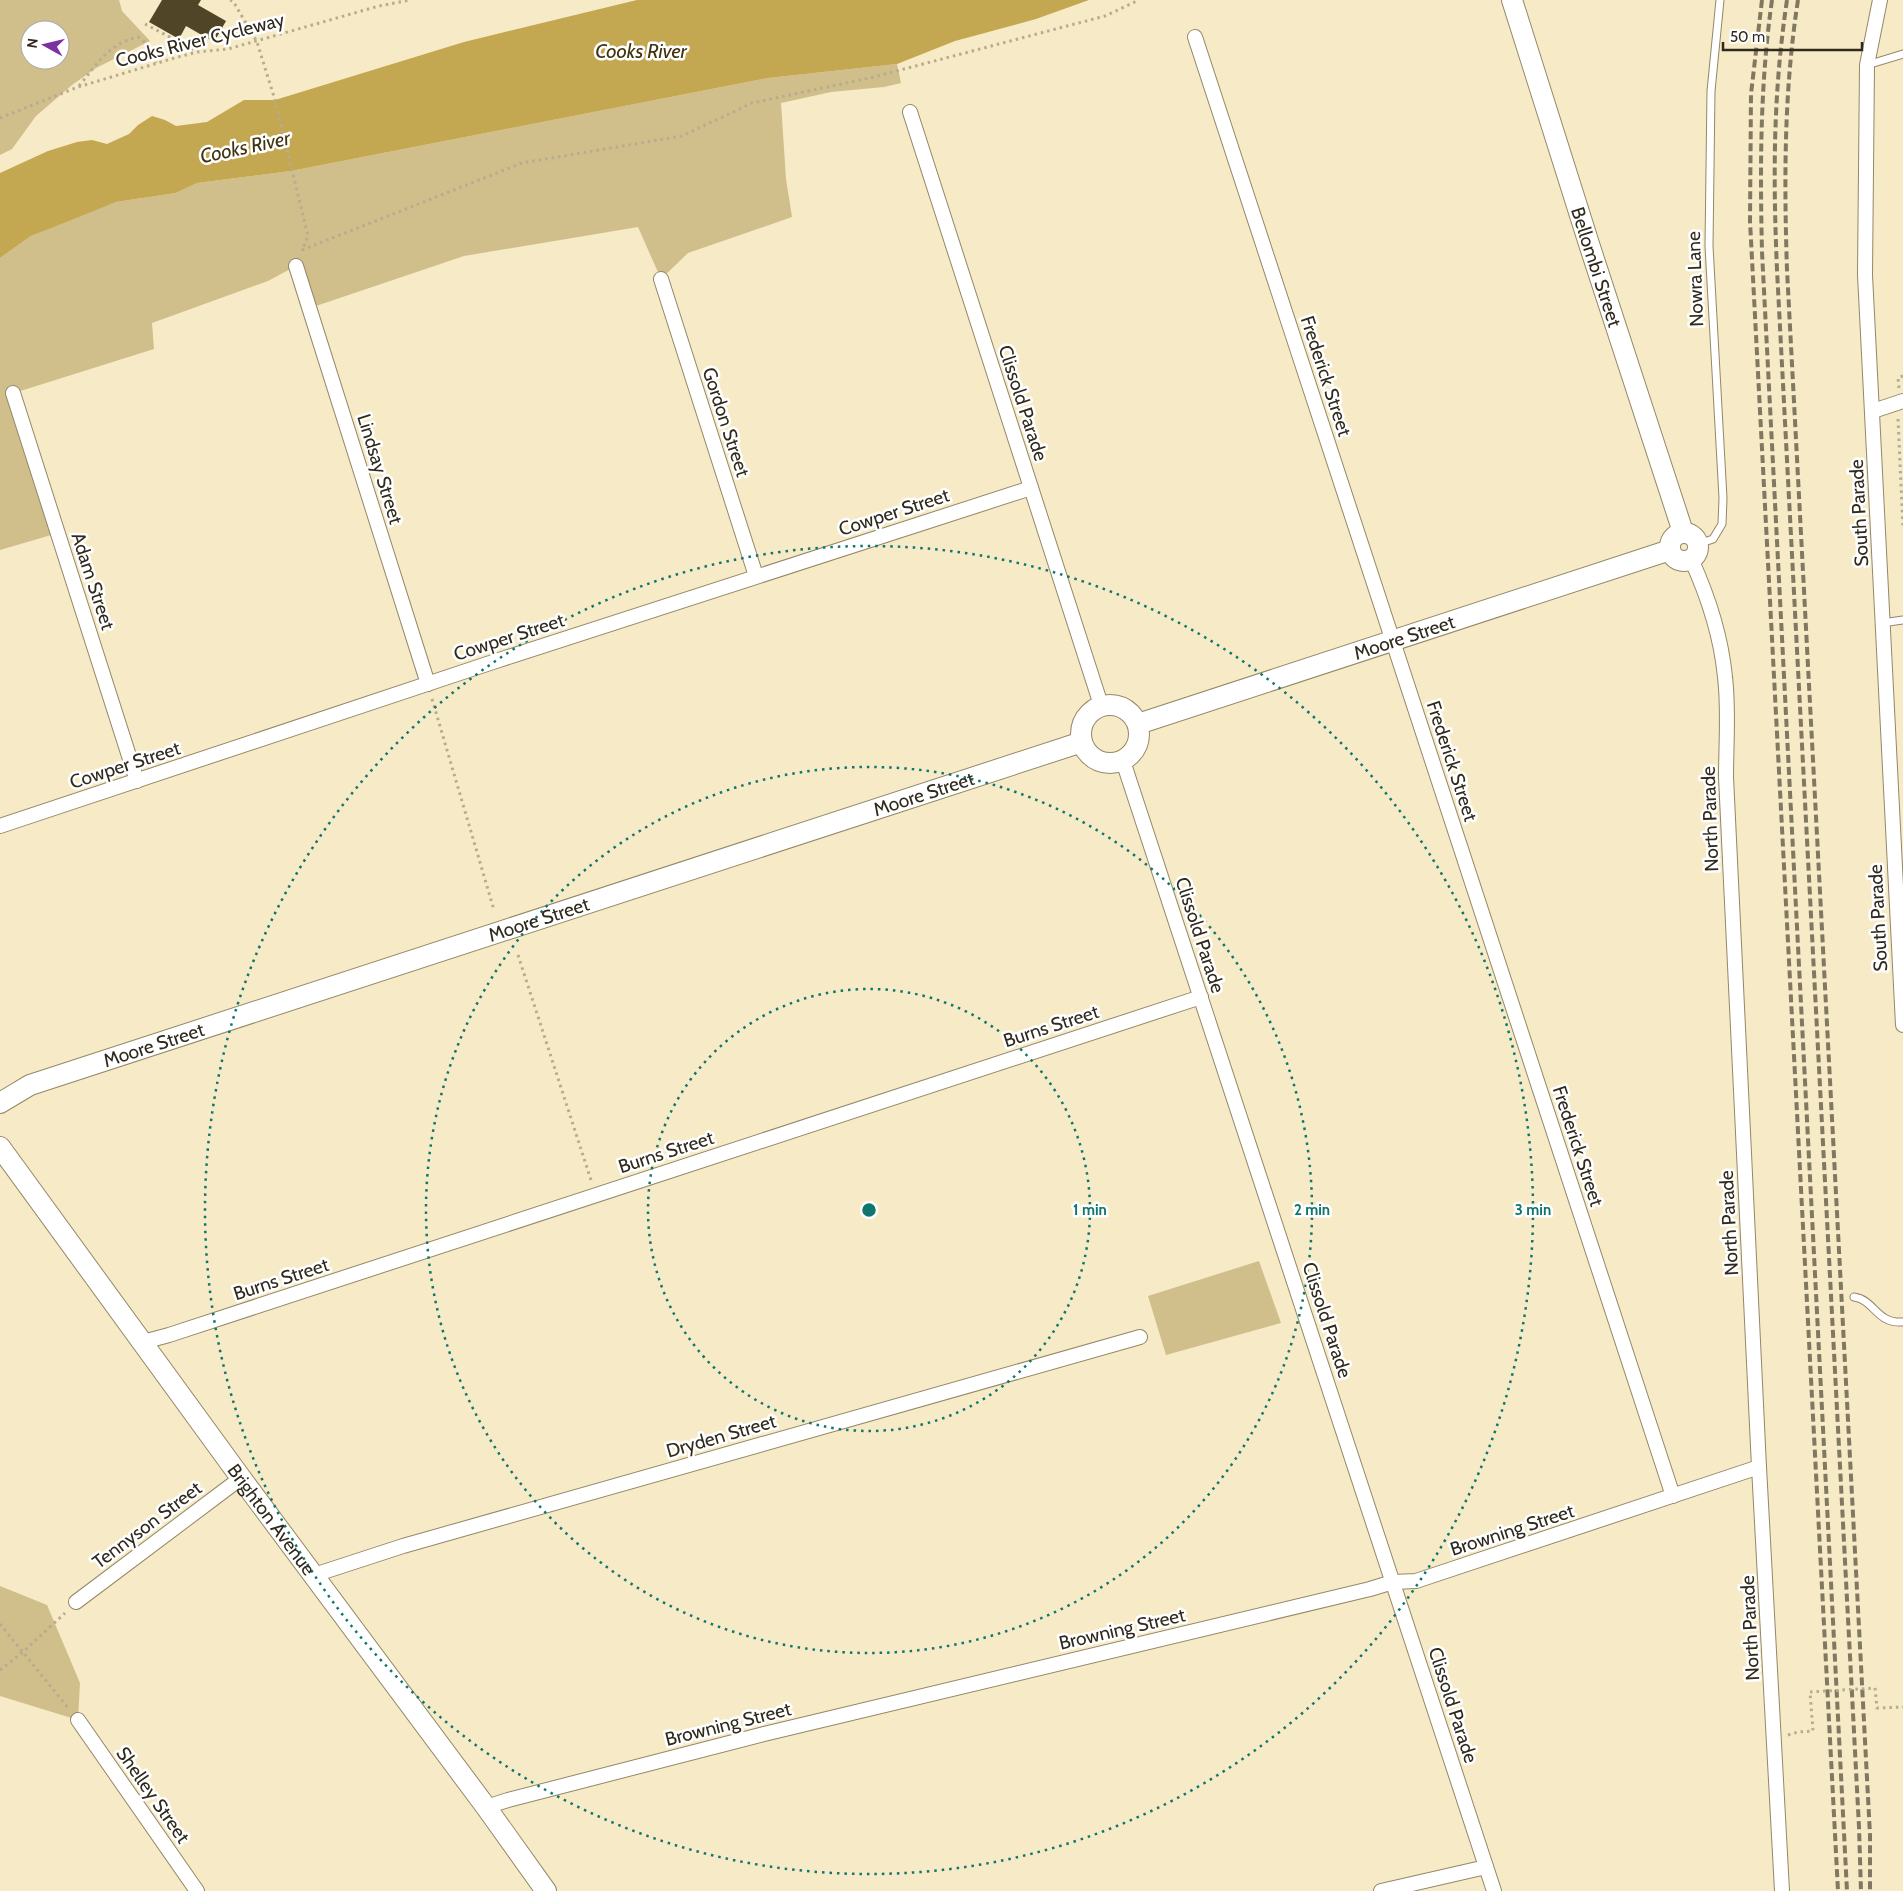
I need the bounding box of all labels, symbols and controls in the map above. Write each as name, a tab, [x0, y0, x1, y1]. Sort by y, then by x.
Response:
street label: Cooks River Cycleway	[113, 8, 287, 72]
north arrow	[20, 20, 70, 70]
scale bar	[1723, 20, 1862, 52]
text: 50 m	[1730, 28, 1765, 46]
text: N	[23, 37, 42, 49]
water label: Cooks River	[595, 39, 688, 63]
water label: Cooks River	[198, 126, 293, 168]
street label: Bellombi Street	[1567, 204, 1627, 330]
street label: Nowra Lane	[1682, 231, 1708, 327]
street label: Frederick Street	[1296, 313, 1356, 440]
street label: Clissold Parade	[993, 342, 1053, 464]
street label: Gordon Street	[698, 364, 755, 480]
street label: Lindsay Street	[352, 411, 408, 527]
street label: South Parade	[1845, 458, 1873, 567]
street label: Cowper Street	[836, 483, 953, 541]
street label: Adam Street	[66, 529, 120, 633]
street label: Cowper Street	[451, 608, 568, 666]
street label: Moore Street	[1351, 610, 1458, 664]
street label: Frederick Street	[1422, 698, 1482, 825]
street label: Cowper Street	[67, 736, 184, 794]
street label: Moore Street	[870, 766, 978, 821]
street label: North Parade	[1697, 766, 1723, 872]
street label: South Parade	[1864, 863, 1892, 972]
street label: Clissold Parade	[1170, 874, 1230, 996]
street label: Moore Street	[485, 892, 593, 946]
street label: Burns Street	[1000, 1000, 1102, 1052]
street label: Moore Street	[100, 1017, 208, 1072]
street label: Frederick Street	[1548, 1083, 1608, 1210]
street label: Burns Street	[615, 1126, 717, 1178]
street label: North Parade	[1715, 1169, 1743, 1276]
centre of rings	[860, 1201, 878, 1219]
text: 1 min	[1073, 1201, 1107, 1219]
text: 2 min	[1294, 1201, 1330, 1219]
text: 3 min	[1515, 1201, 1551, 1219]
street label: Burns Street	[230, 1253, 332, 1305]
street label: Clissold Parade	[1297, 1259, 1357, 1381]
street label: Dryden Street	[663, 1409, 779, 1463]
street label: Brighton Avenue	[223, 1459, 321, 1580]
street label: Tennyson Street	[88, 1476, 207, 1574]
street label: Browning Street	[1447, 1499, 1577, 1561]
street label: North Parade	[1736, 1574, 1764, 1681]
street label: Browning Street	[1057, 1603, 1188, 1655]
street label: Clissold Parade	[1423, 1644, 1483, 1766]
street label: Browning Street	[663, 1697, 794, 1751]
street label: Shelley Street	[111, 1742, 195, 1848]

